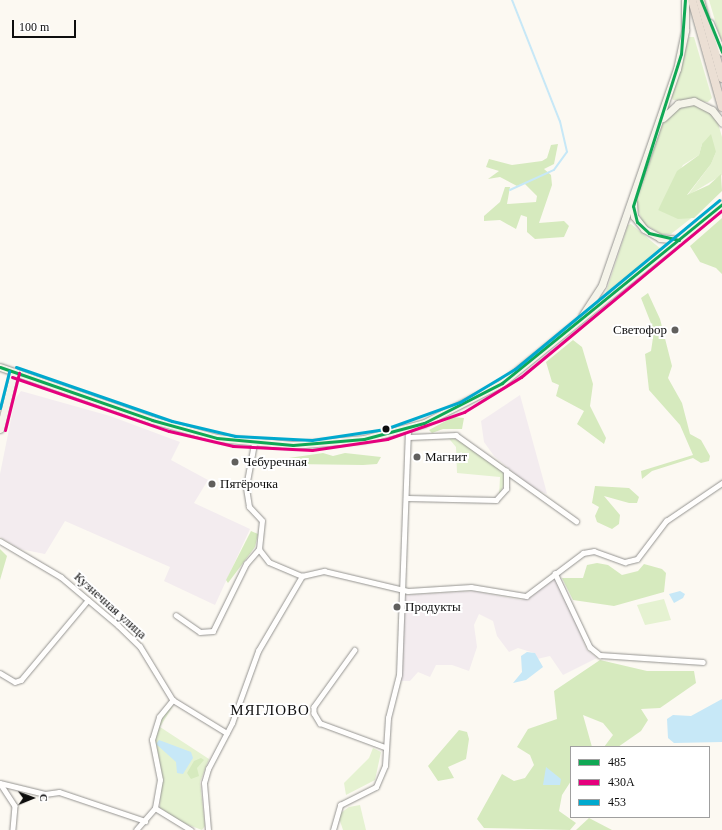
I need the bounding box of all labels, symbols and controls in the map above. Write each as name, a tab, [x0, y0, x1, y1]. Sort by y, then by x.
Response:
scale bar	[14, 12, 78, 38]
text: 100 m	[19, 20, 49, 34]
place label: Светофор	[613, 322, 667, 338]
marker: Светофор	[670, 325, 680, 335]
unlabelled marker	[381, 424, 391, 434]
place label: Магнит	[425, 449, 467, 465]
marker: Магнит	[412, 452, 422, 462]
place label: Чебуречная	[243, 454, 307, 470]
marker: Чебуречная	[230, 457, 240, 467]
place label: Пятёрочка	[220, 476, 278, 492]
marker: Пятёрочка	[207, 479, 217, 489]
street label: Кузнечная улица	[70, 569, 150, 643]
place label: Продукты	[405, 599, 461, 615]
marker: Продукты	[392, 602, 402, 612]
district label: МЯГЛОВО	[230, 702, 310, 720]
legend	[570, 746, 710, 818]
text: 485	[608, 755, 626, 769]
text: 430А	[608, 775, 635, 789]
north arrow	[12, 778, 52, 818]
text: С	[38, 794, 50, 802]
text: 453	[608, 795, 626, 809]

